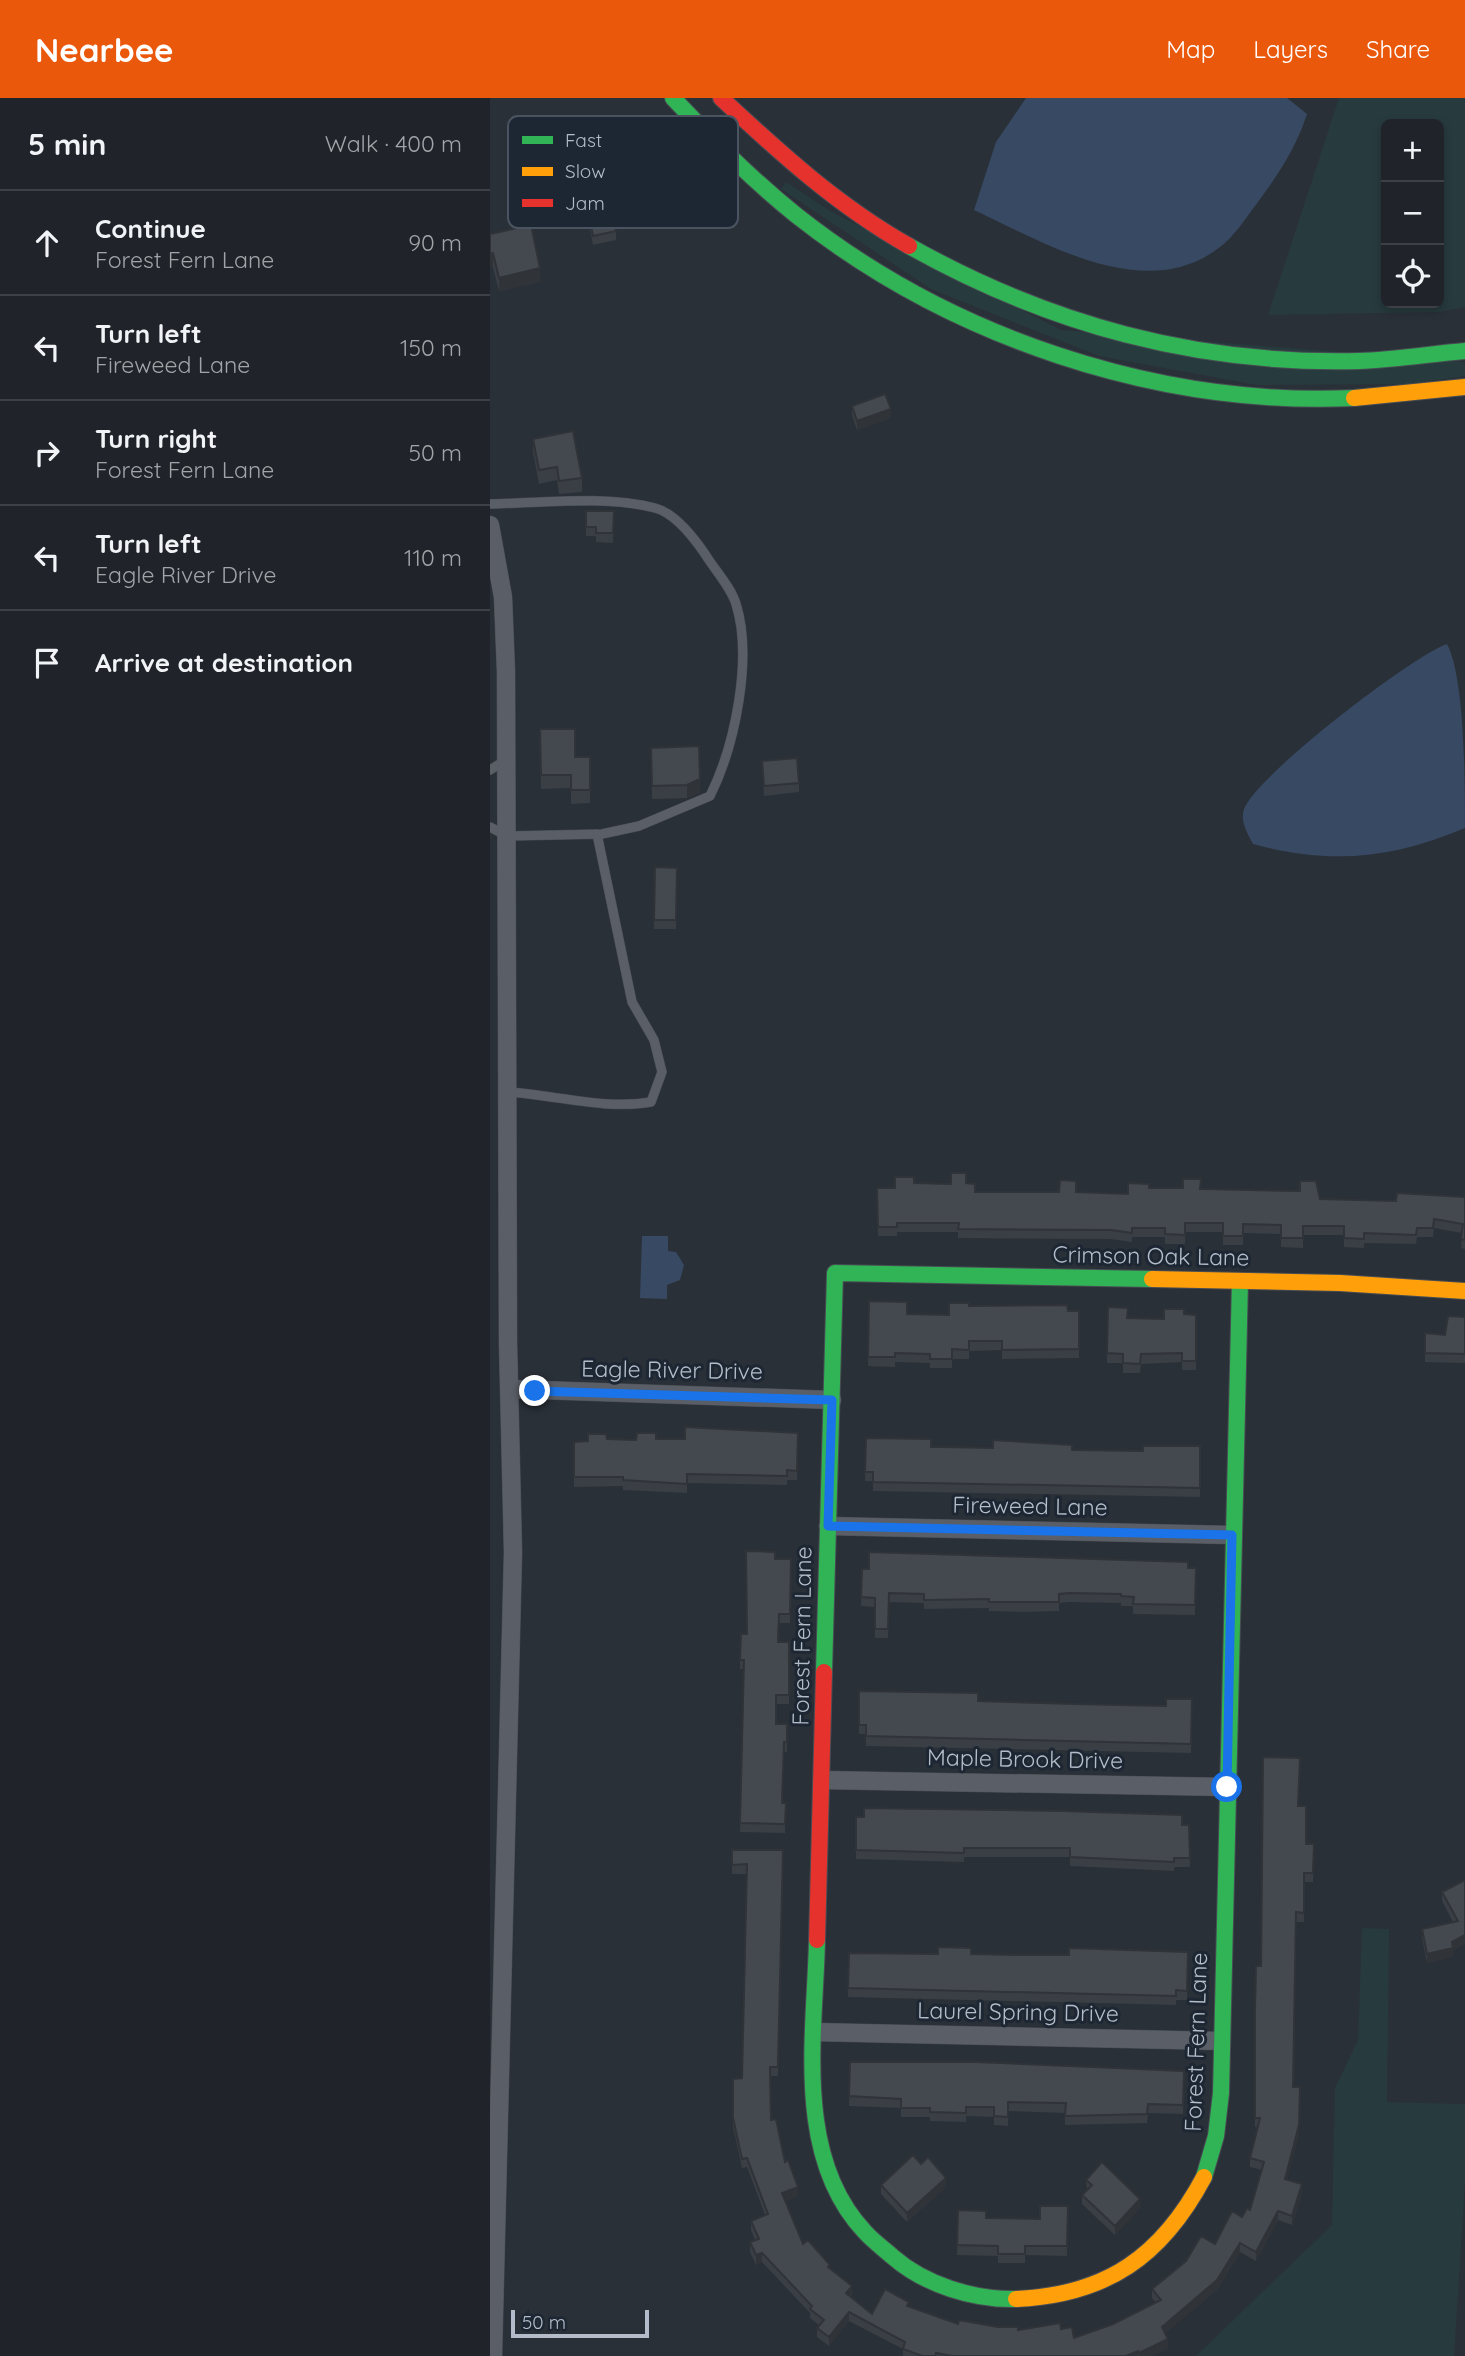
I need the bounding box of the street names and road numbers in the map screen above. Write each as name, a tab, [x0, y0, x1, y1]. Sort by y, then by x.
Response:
street label: Crimson Oak Lane	[1052, 1239, 1250, 1272]
street label: Eagle River Drive	[581, 1353, 763, 1386]
street label: Fireweed Lane	[952, 1490, 1108, 1521]
street label: Forest Fern Lane	[785, 1546, 818, 1726]
street label: Maple Brook Drive	[927, 1742, 1123, 1775]
street label: Forest Fern Lane	[1178, 1952, 1213, 2132]
street label: Laurel Spring Drive	[917, 1995, 1119, 2028]

